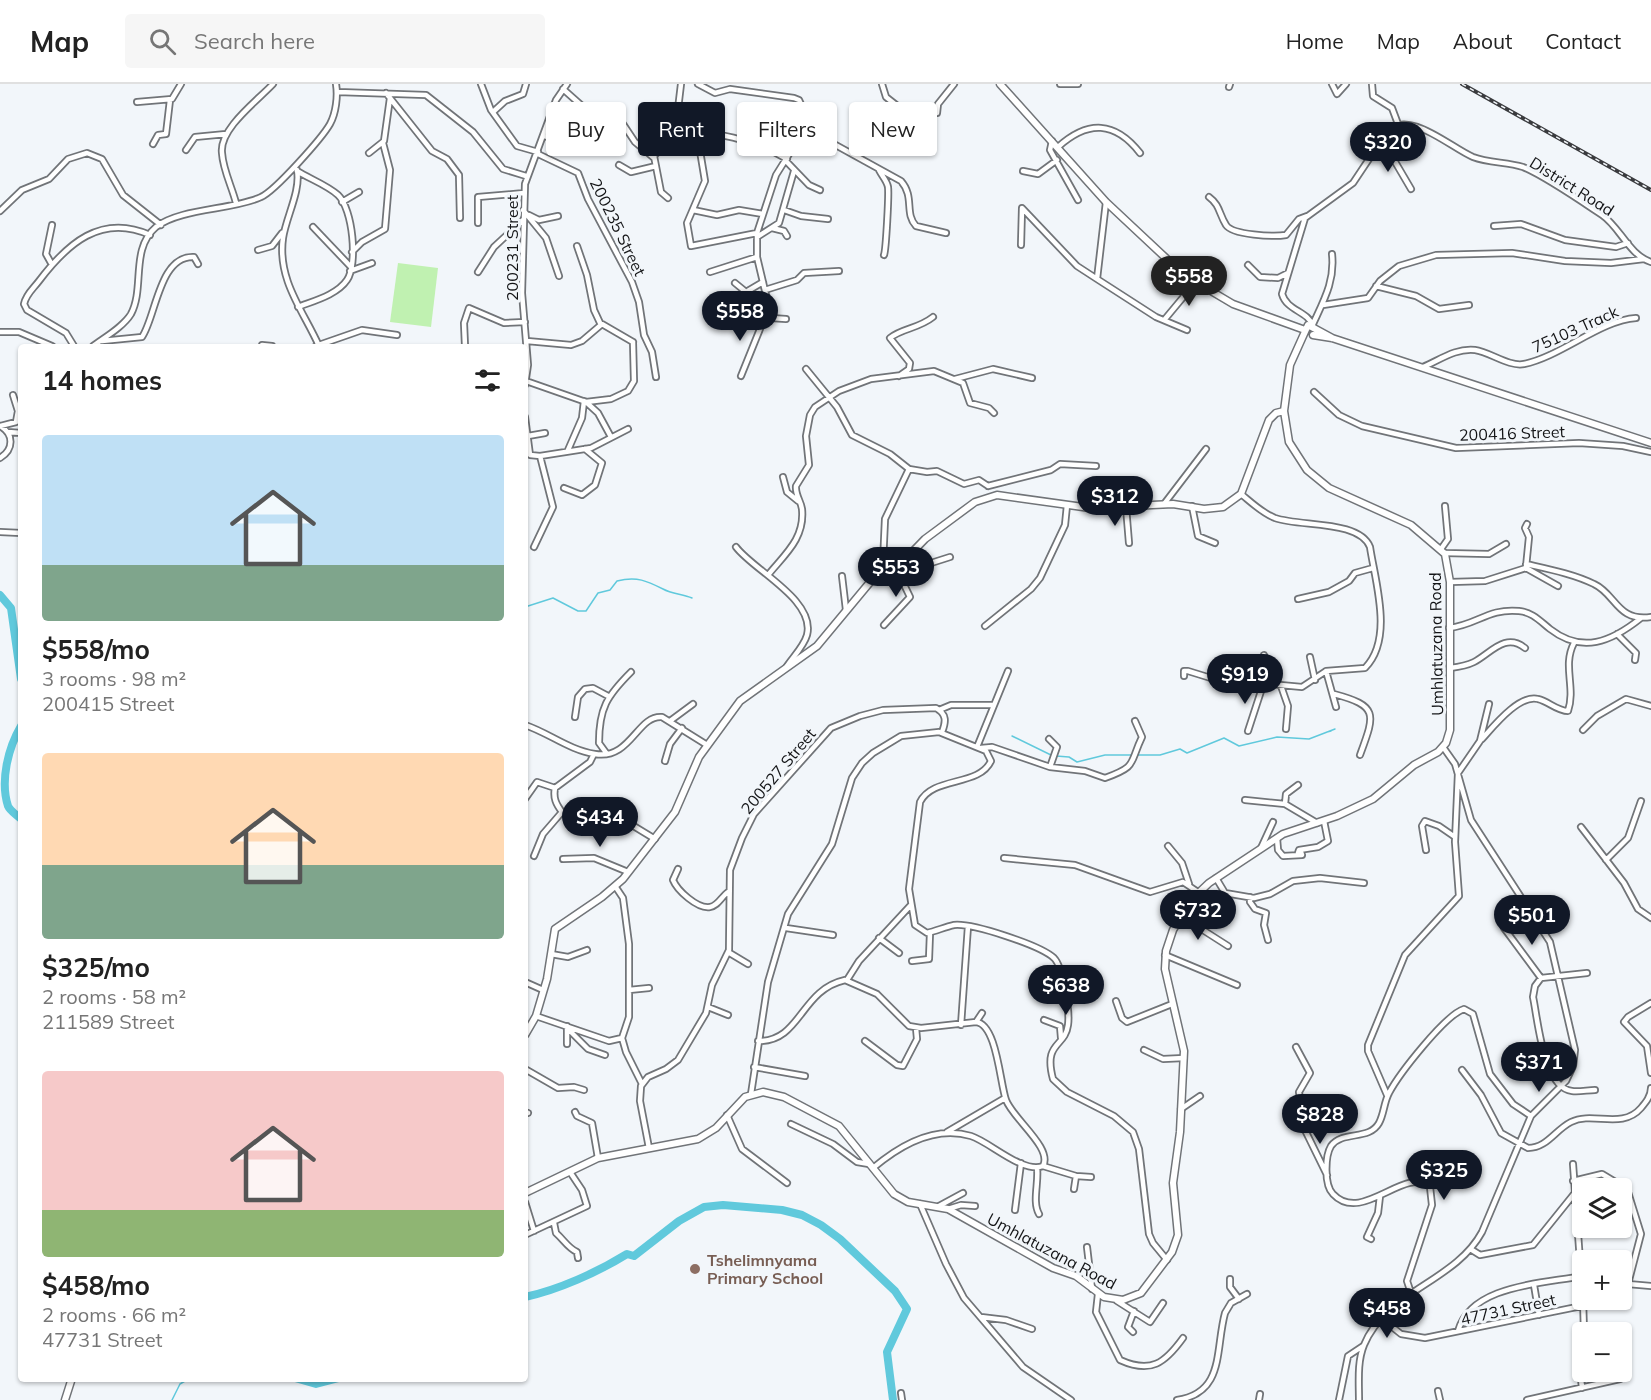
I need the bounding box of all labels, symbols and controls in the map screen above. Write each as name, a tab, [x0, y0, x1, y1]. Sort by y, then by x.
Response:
search box	[125, 14, 545, 68]
text: Map	[30, 24, 89, 59]
icon: search	[146, 25, 179, 58]
text: Search here	[194, 27, 315, 55]
text: Home	[1286, 28, 1344, 54]
text: Map	[1377, 28, 1420, 54]
text: About	[1453, 28, 1512, 54]
text: Contact	[1545, 28, 1621, 54]
chip: Buy	[546, 102, 626, 156]
chip: Rent	[638, 102, 725, 156]
chip: Filters	[737, 102, 837, 156]
chip: New	[849, 102, 937, 156]
pin: $320	[1352, 122, 1424, 173]
text: $320	[1364, 129, 1412, 154]
street label: District Road	[1526, 152, 1618, 220]
street label: 200235 Street	[586, 175, 650, 279]
street label: 200231 Street	[502, 195, 522, 301]
pin: $558	[1153, 256, 1225, 307]
text: $558	[1165, 263, 1213, 288]
pin: $558	[704, 291, 776, 342]
text: $558	[716, 298, 764, 323]
street label: 75103 Track	[1529, 301, 1622, 357]
text: 14 homes	[42, 364, 162, 397]
icon: filters	[471, 364, 504, 397]
street label: 200416 Street	[1459, 421, 1566, 445]
icon: home	[219, 474, 327, 582]
pin: $312	[1079, 476, 1151, 527]
text: $312	[1091, 483, 1139, 508]
pin: $553	[860, 547, 932, 598]
text: $553	[872, 554, 920, 579]
street label: Umhlatuzana Road	[1425, 572, 1447, 716]
text: $558/mo	[42, 633, 150, 666]
pin: $919	[1209, 654, 1281, 705]
text: $919	[1221, 661, 1269, 686]
text: 3 rooms · 98 m²	[42, 666, 186, 691]
text: 200415 Street	[42, 691, 175, 716]
street label: 200527 Street	[736, 724, 820, 818]
icon: home	[219, 792, 327, 900]
pin: $434	[564, 797, 636, 848]
text: $434	[576, 804, 624, 829]
pin: $732	[1162, 890, 1234, 941]
pin: $501	[1496, 895, 1568, 946]
text: $732	[1174, 897, 1222, 922]
text: $501	[1508, 902, 1556, 927]
text: $325/mo	[42, 951, 150, 984]
pin: $638	[1030, 965, 1102, 1016]
text: $638	[1042, 972, 1090, 997]
text: 2 rooms · 58 m²	[42, 984, 186, 1009]
text: 211589 Street	[42, 1009, 175, 1034]
pin: $371	[1503, 1042, 1575, 1093]
text: $371	[1515, 1049, 1563, 1074]
pin: $828	[1284, 1094, 1356, 1145]
text: $828	[1296, 1101, 1344, 1126]
icon: home	[219, 1110, 327, 1218]
pin: $325	[1408, 1150, 1480, 1201]
text: $325	[1420, 1157, 1468, 1182]
map controls	[1572, 1178, 1632, 1382]
button: layers	[1572, 1178, 1632, 1238]
street label: Umhlatuzana Road	[984, 1208, 1120, 1294]
place label: Tshelimnyama Primary School	[707, 1250, 823, 1288]
button: +	[1572, 1250, 1632, 1310]
marker: Tshelimnyama Primary School	[688, 1262, 702, 1276]
text: $458/mo	[42, 1269, 150, 1302]
pin: $458	[1351, 1288, 1423, 1339]
street label: 47731 Street	[1459, 1289, 1558, 1329]
text: $458	[1363, 1295, 1411, 1320]
text: 2 rooms · 66 m²	[42, 1302, 186, 1327]
button: −	[1572, 1322, 1632, 1382]
text: 47731 Street	[42, 1327, 163, 1352]

